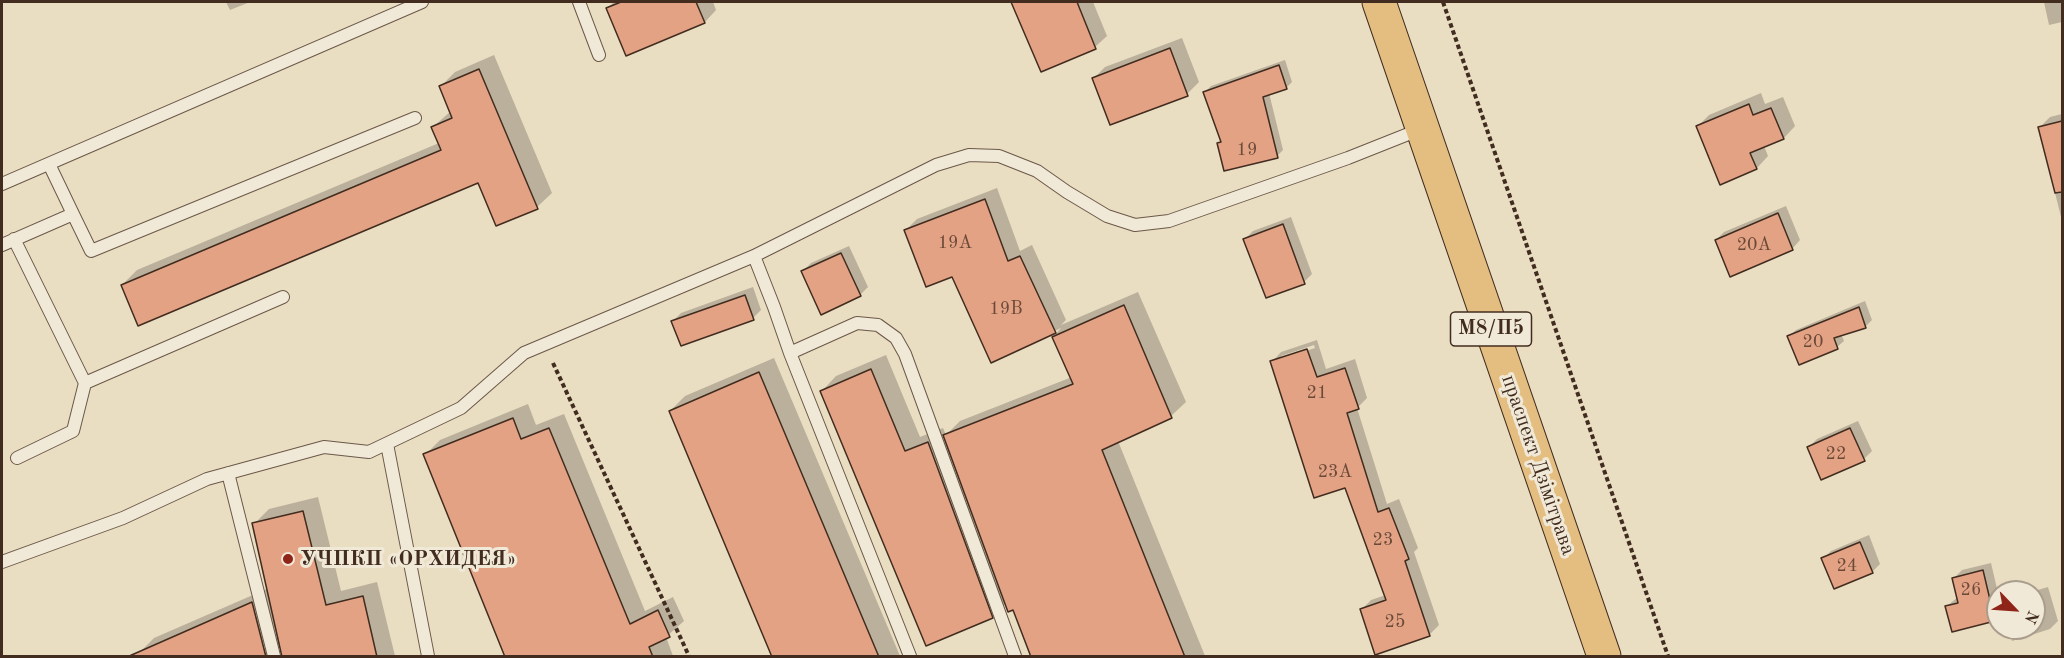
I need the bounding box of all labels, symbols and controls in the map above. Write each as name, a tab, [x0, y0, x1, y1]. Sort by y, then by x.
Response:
house number: 19	[1237, 139, 1257, 161]
house number: 19А	[938, 232, 972, 254]
house number: 20А	[1737, 234, 1771, 256]
house number: 19В	[989, 298, 1023, 320]
road number: М8/П5	[1450, 312, 1532, 346]
house number: 20	[1803, 331, 1823, 353]
street label: праспект Дзімітрава	[1495, 371, 1581, 559]
house number: 21	[1307, 382, 1327, 404]
house number: 22	[1826, 443, 1846, 465]
house number: 23А	[1318, 461, 1352, 483]
house number: 23	[1373, 529, 1393, 551]
place label: УЧПКП «ОРХИДЕЯ»	[300, 546, 516, 572]
marker: УЧПКП «ОРХИДЕЯ»	[281, 552, 295, 566]
house number: 24	[1837, 555, 1857, 577]
house number: 26	[1961, 579, 1981, 601]
north arrow	[1986, 580, 2046, 640]
text: N	[2021, 608, 2040, 626]
house number: 25	[1385, 611, 1405, 633]

